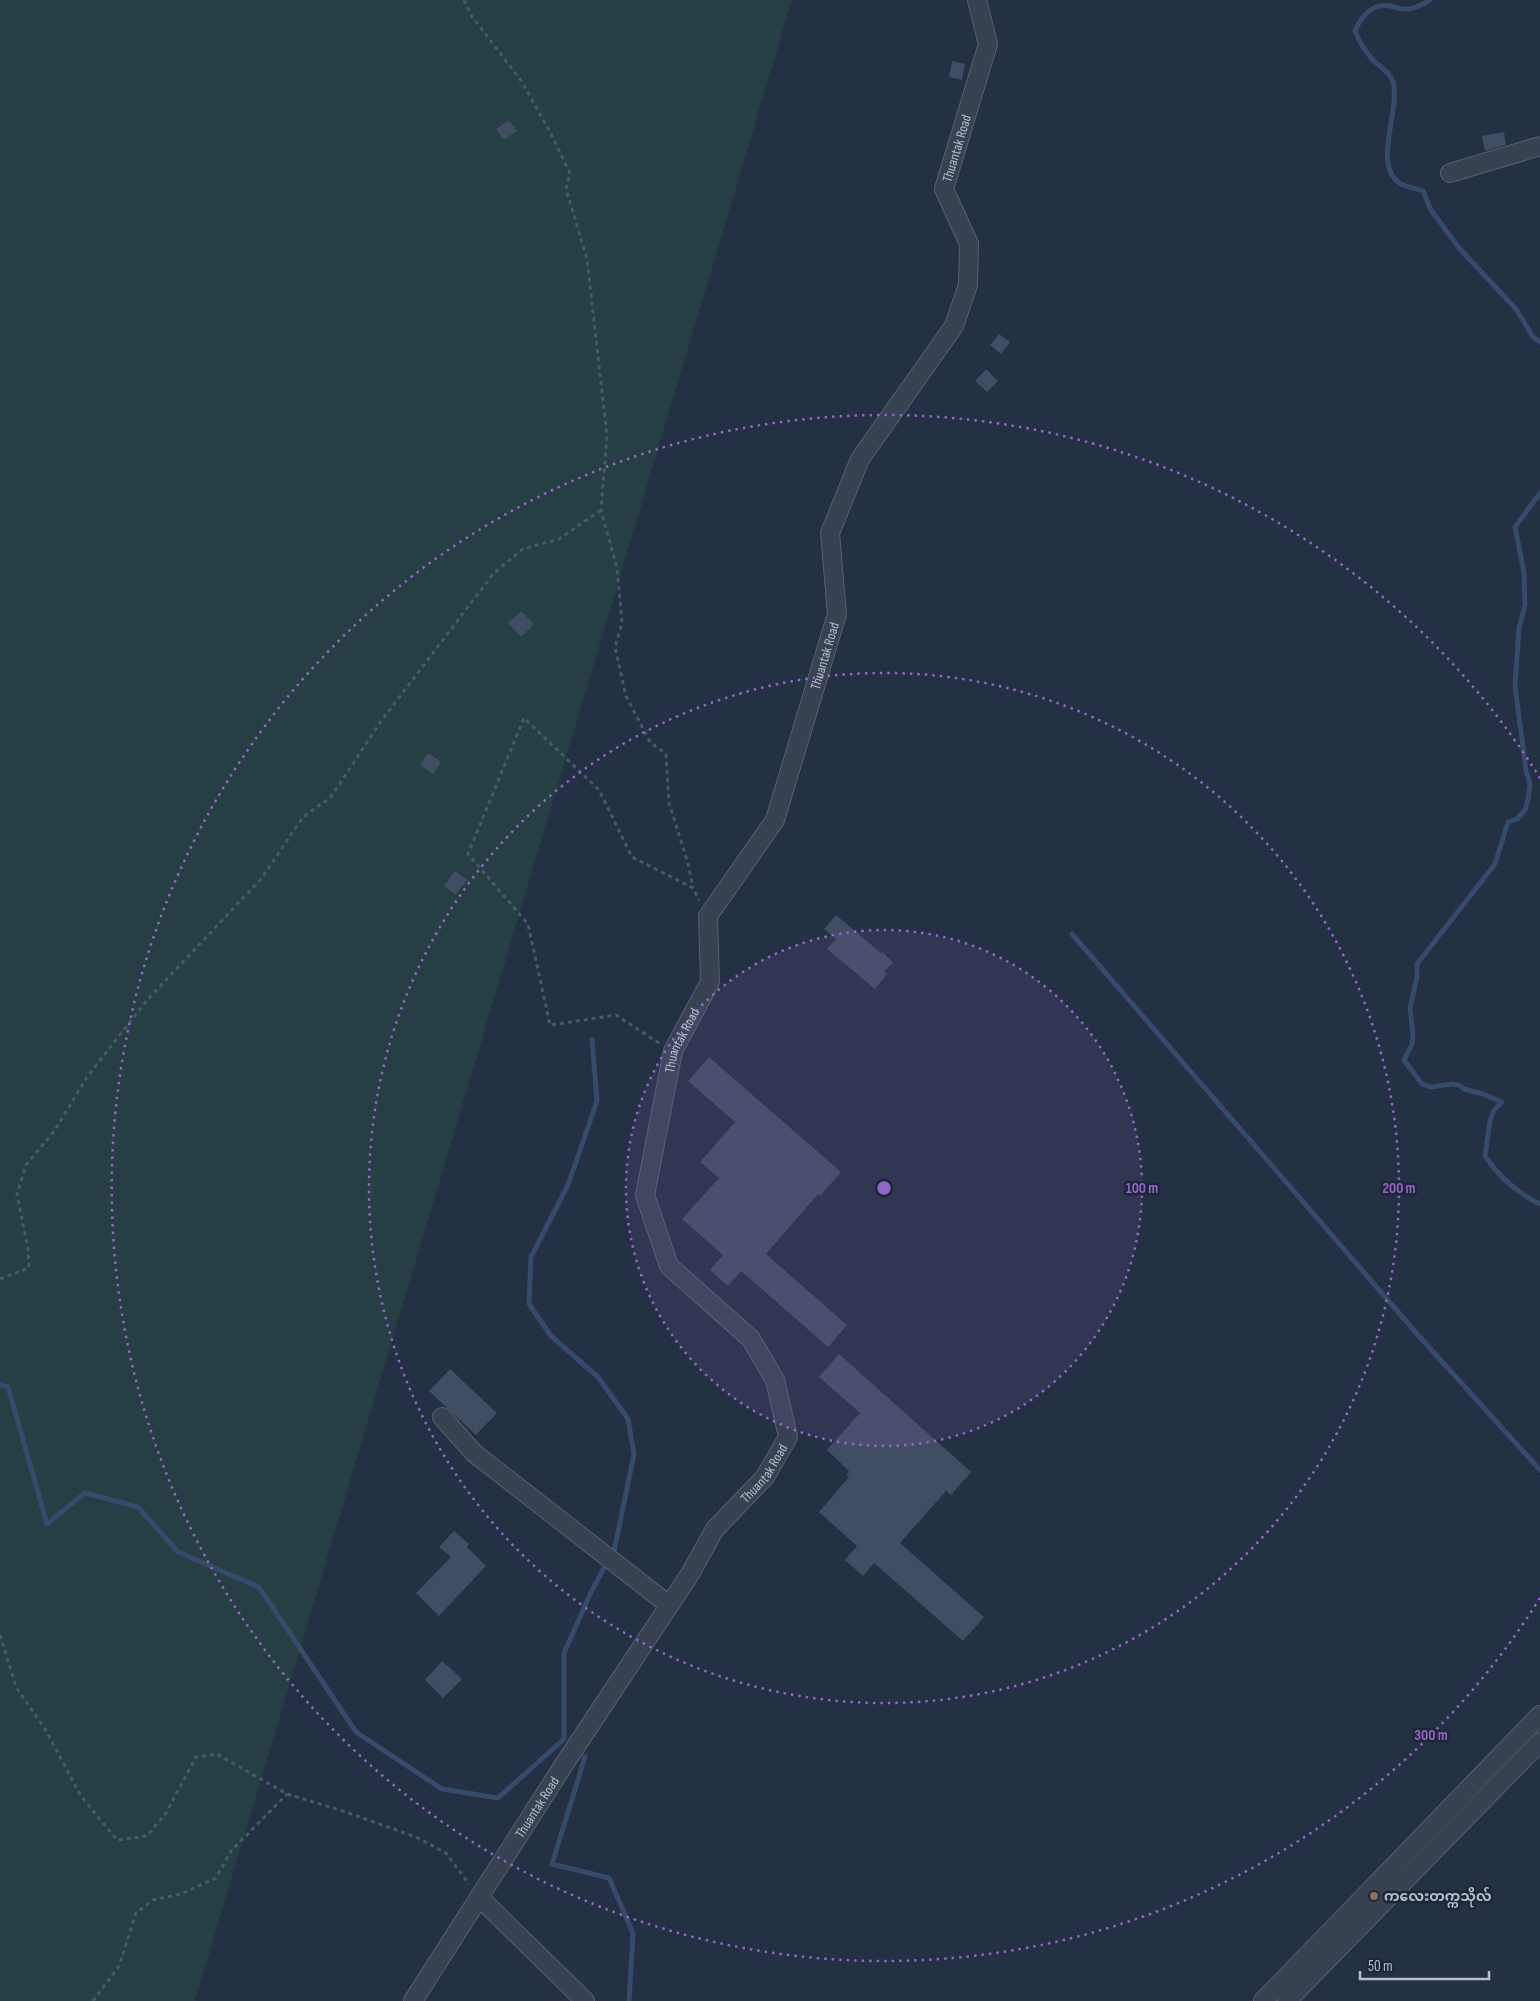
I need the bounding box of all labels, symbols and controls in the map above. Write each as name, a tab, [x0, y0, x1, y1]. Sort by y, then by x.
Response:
street label: Thuantak Road	[939, 113, 975, 184]
street label: Thuantak Road	[807, 620, 843, 692]
street label: Thuantak Road	[661, 1005, 703, 1074]
centre of rings	[875, 1179, 893, 1197]
text: 100 m	[1126, 1179, 1158, 1198]
text: 200 m	[1382, 1179, 1416, 1198]
street label: Thuantak Road	[737, 1441, 791, 1507]
text: 300 m	[1414, 1726, 1448, 1745]
street label: Thuantak Road	[511, 1773, 563, 1841]
place label: ကလေးတက္ကသိုလ်	[1384, 1886, 1492, 1908]
marker: ကလေးတက္ကသိုလ်	[1368, 1890, 1380, 1902]
scale bar	[1360, 1948, 1489, 1980]
text: 50 m	[1368, 1957, 1393, 1976]

